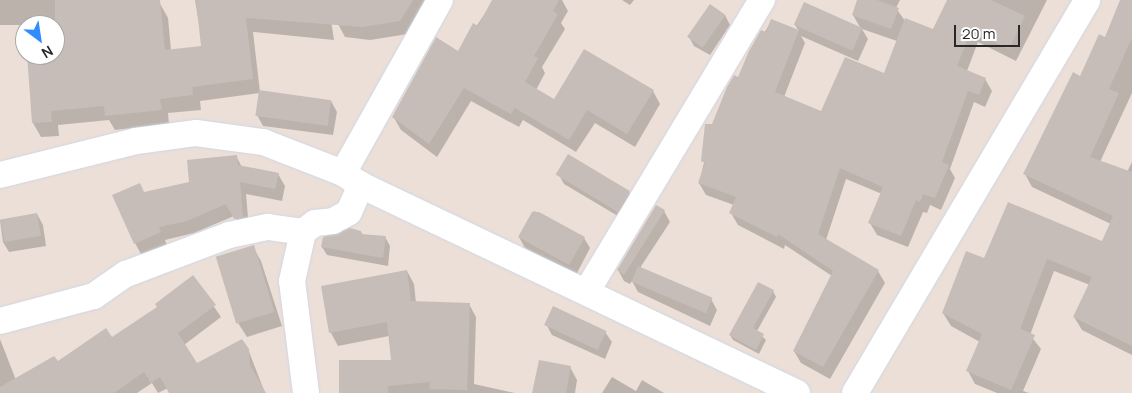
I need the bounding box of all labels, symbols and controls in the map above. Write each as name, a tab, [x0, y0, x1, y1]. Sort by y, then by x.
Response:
north arrow	[15, 15, 65, 65]
scale bar	[957, 15, 1023, 47]
text: 20 m	[962, 23, 995, 44]
text: N	[38, 42, 57, 63]

